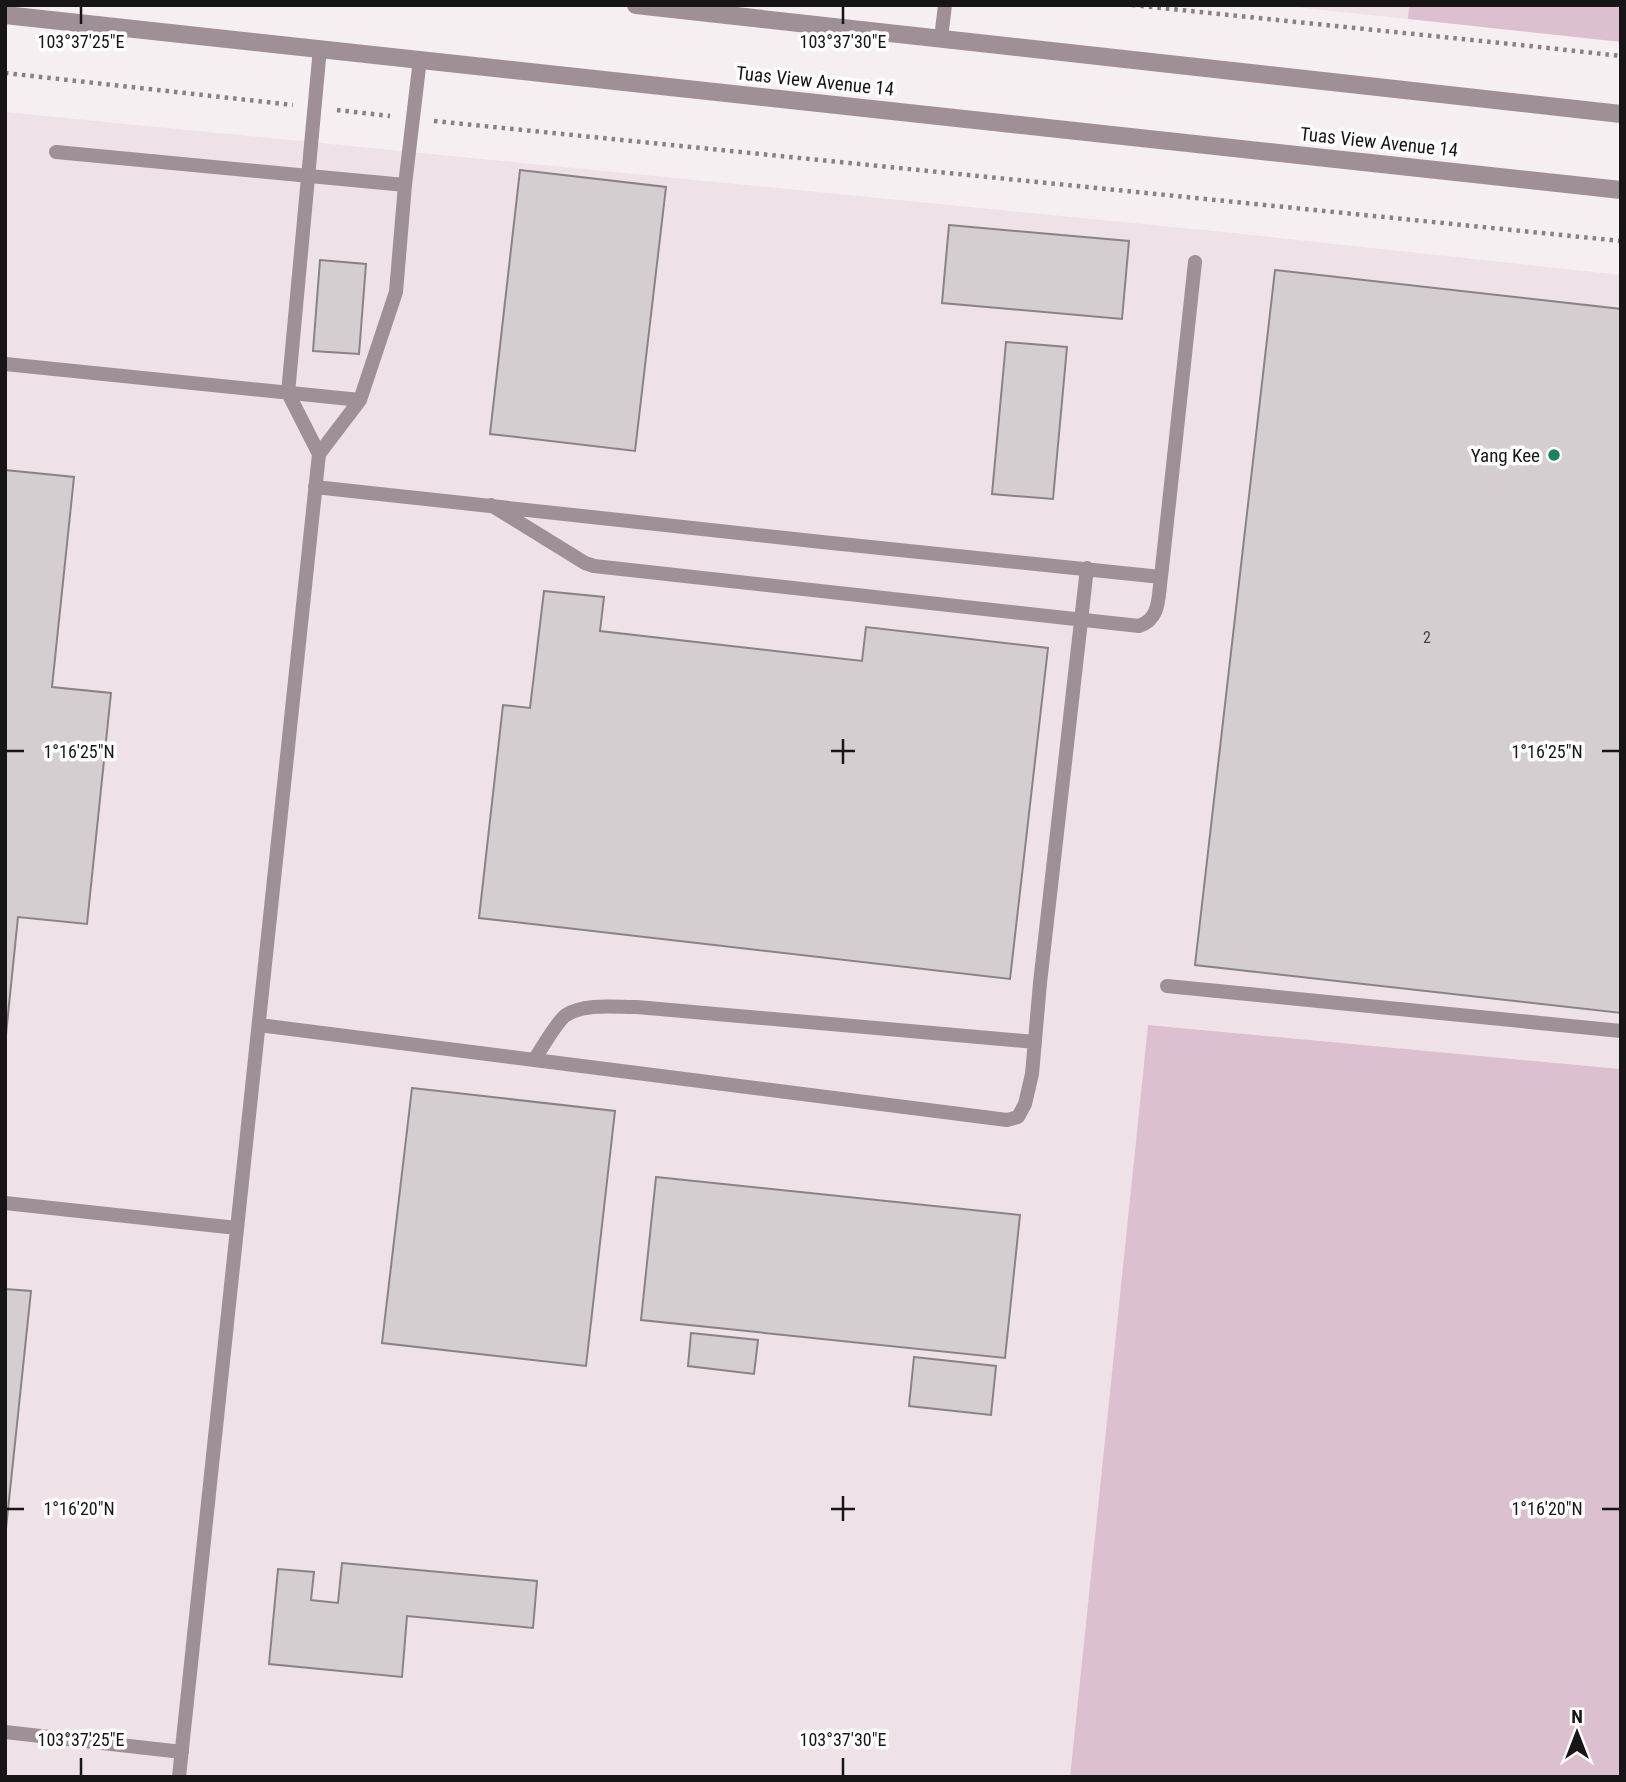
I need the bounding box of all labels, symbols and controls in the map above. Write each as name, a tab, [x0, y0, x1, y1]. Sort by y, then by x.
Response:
text: 103°37'25"E	[38, 31, 124, 52]
text: 103°37'30"E	[800, 31, 886, 52]
street label: Tuas View Avenue 14	[735, 61, 895, 101]
street label: Tuas View Avenue 14	[1299, 122, 1459, 162]
place label: Yang Kee	[1471, 444, 1540, 467]
marker: Yang Kee	[1546, 447, 1562, 463]
house number: 2	[1423, 628, 1431, 647]
text: 1°16'25"N	[43, 741, 115, 762]
text: 1°16'25"N	[1511, 741, 1583, 762]
text: 1°16'20"N	[43, 1498, 115, 1519]
text: 1°16'20"N	[1511, 1498, 1583, 1519]
north arrow	[1542, 1698, 1612, 1768]
text: N	[1571, 1705, 1583, 1728]
text: 103°37'25"E	[38, 1729, 124, 1750]
text: 103°37'30"E	[800, 1729, 886, 1750]

